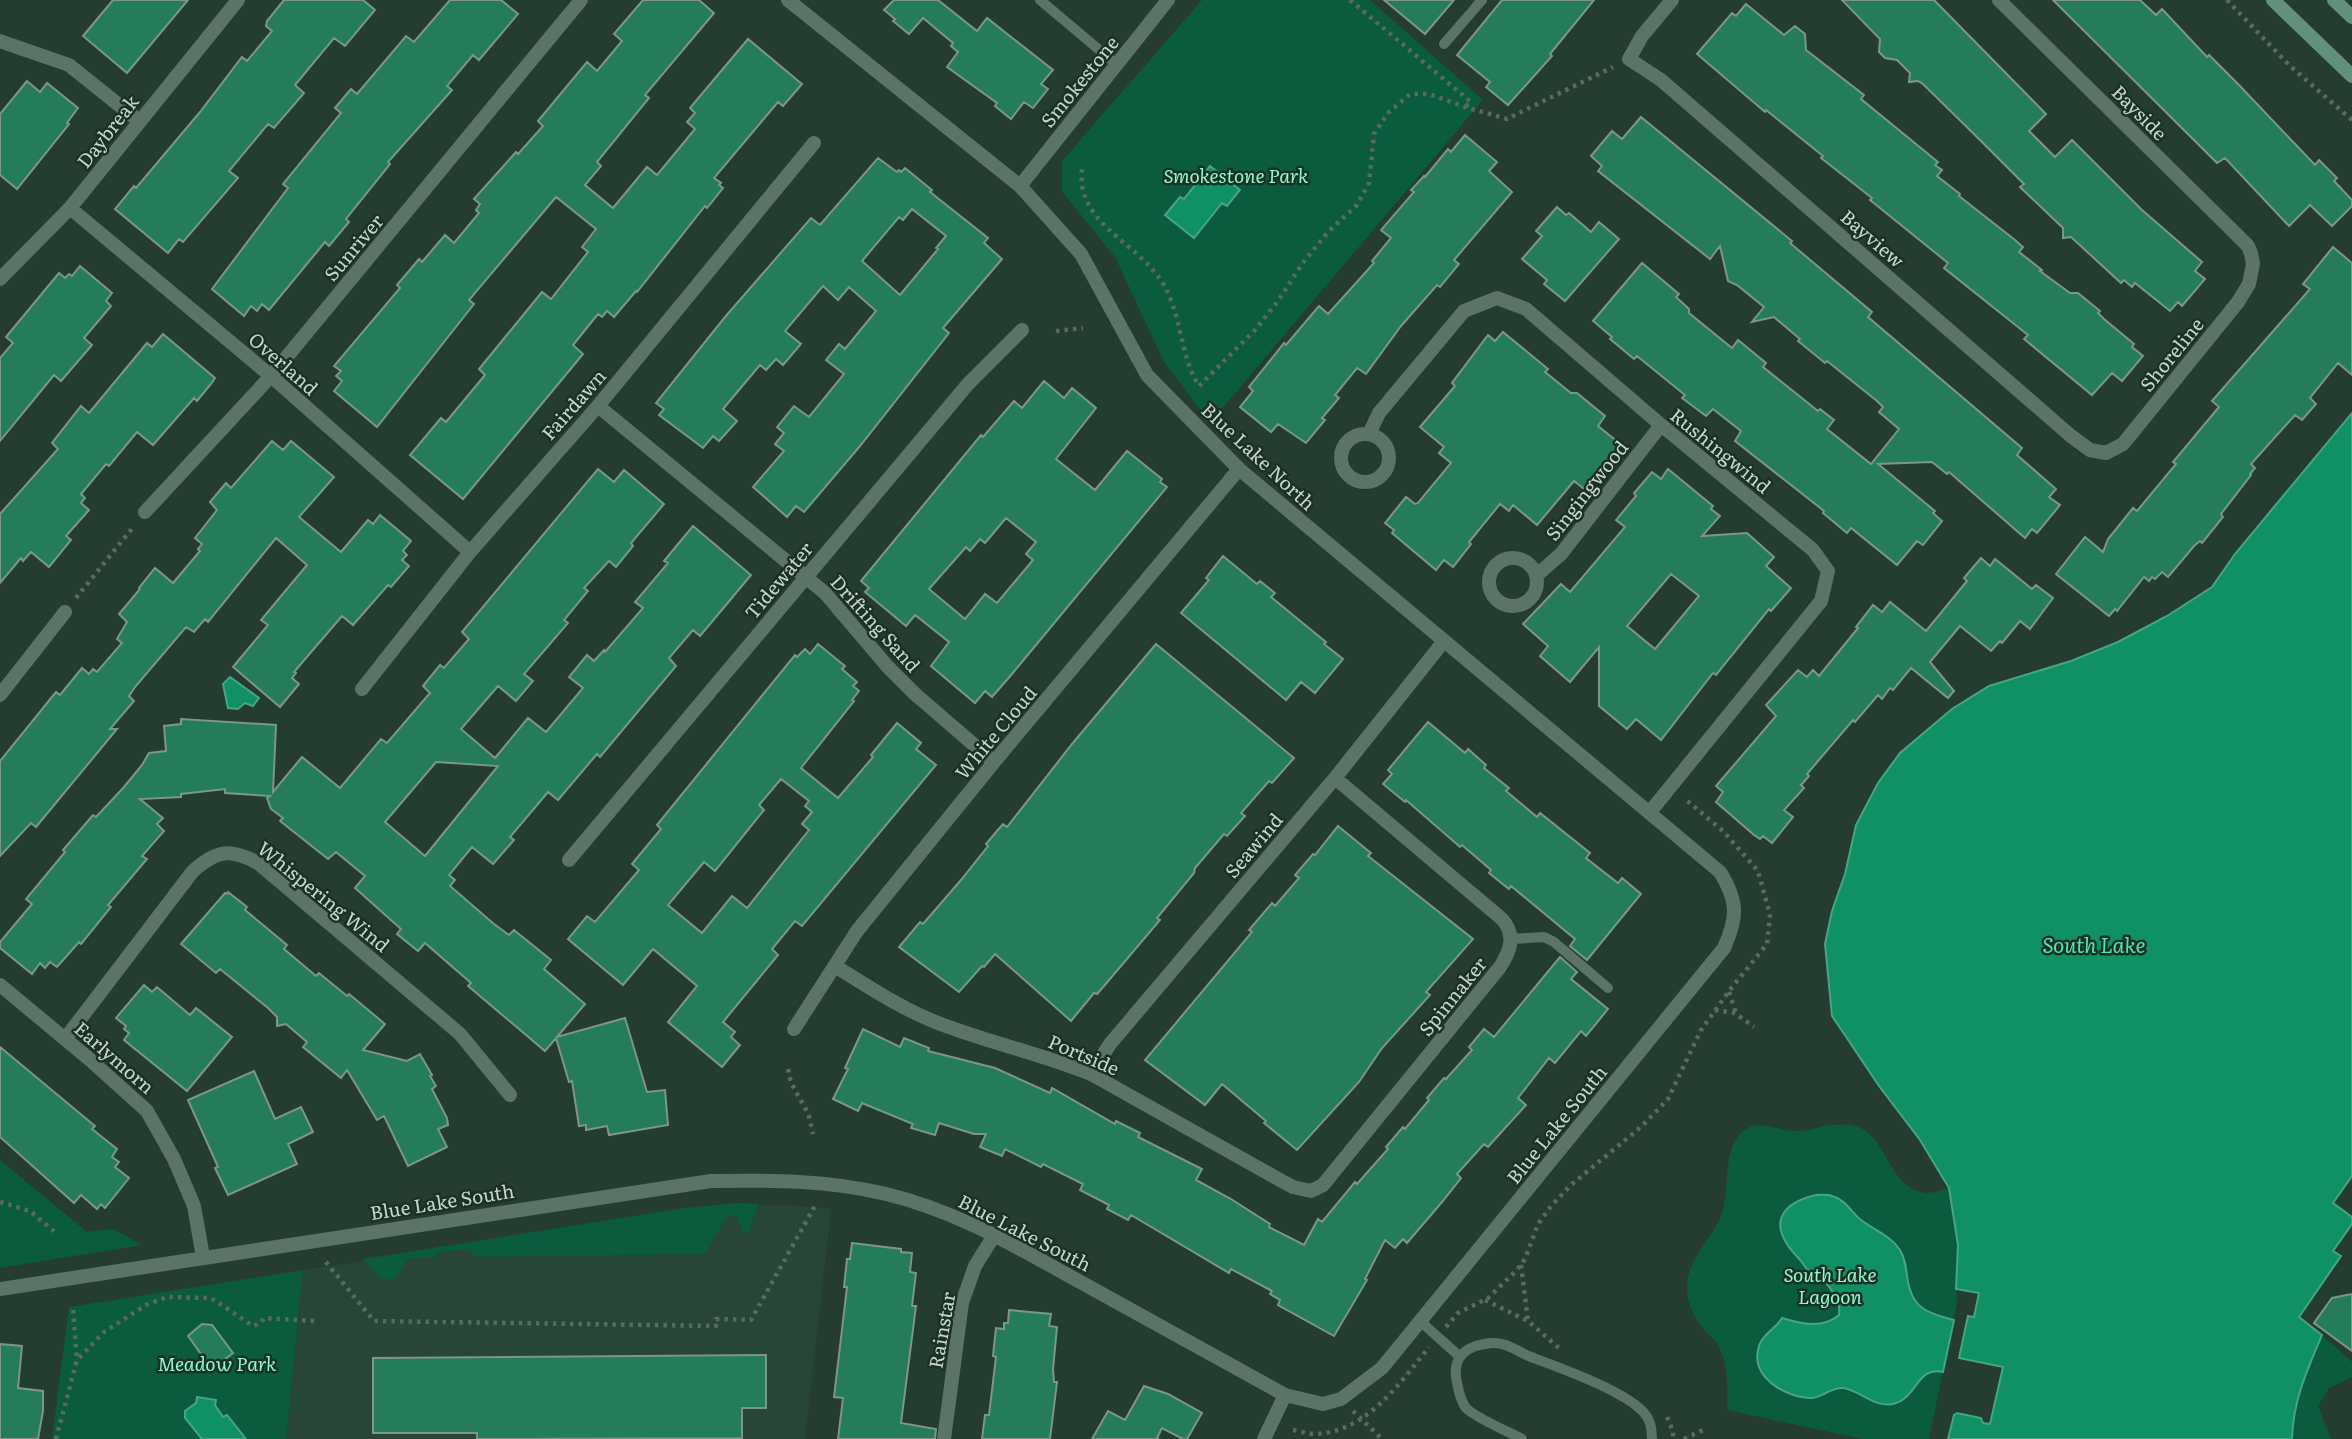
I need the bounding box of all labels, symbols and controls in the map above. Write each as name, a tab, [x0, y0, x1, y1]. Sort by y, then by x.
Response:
street label: Smokestone	[1033, 29, 1125, 133]
street label: Bayside	[2106, 78, 2174, 146]
street label: Daybreak	[69, 88, 145, 174]
park label: Smokestone Park	[1164, 161, 1309, 189]
street label: Bayview	[1835, 202, 1911, 274]
street label: Sunriver	[317, 207, 389, 287]
street label: Shoreline	[2132, 311, 2210, 397]
street label: Overland	[243, 325, 325, 401]
street label: Fairdawn	[534, 362, 612, 446]
street label: Blue Lake North	[1196, 396, 1322, 516]
street label: Rushingwind	[1665, 401, 1778, 500]
street label: Singingwood	[1538, 434, 1634, 546]
street label: Tidewater	[737, 535, 819, 625]
street label: Drifting Sand	[825, 568, 928, 678]
street label: White Cloud	[948, 679, 1043, 785]
street label: Seawind	[1217, 806, 1289, 884]
street label: Whispering Wind	[252, 834, 396, 958]
water label: South Lake	[2043, 928, 2145, 959]
street label: Spinnaker	[1411, 950, 1493, 1042]
street label: Earlymorn	[69, 1014, 161, 1100]
street label: Portside	[1044, 1026, 1124, 1082]
street label: Blue Lake South	[1499, 1059, 1613, 1189]
street label: Blue Lake South	[368, 1176, 516, 1226]
street label: Blue Lake South	[954, 1186, 1096, 1278]
park label: South Lake Lagoon	[1783, 1260, 1877, 1310]
street label: Rainstar	[920, 1289, 962, 1371]
park label: Meadow Park	[158, 1349, 277, 1377]

